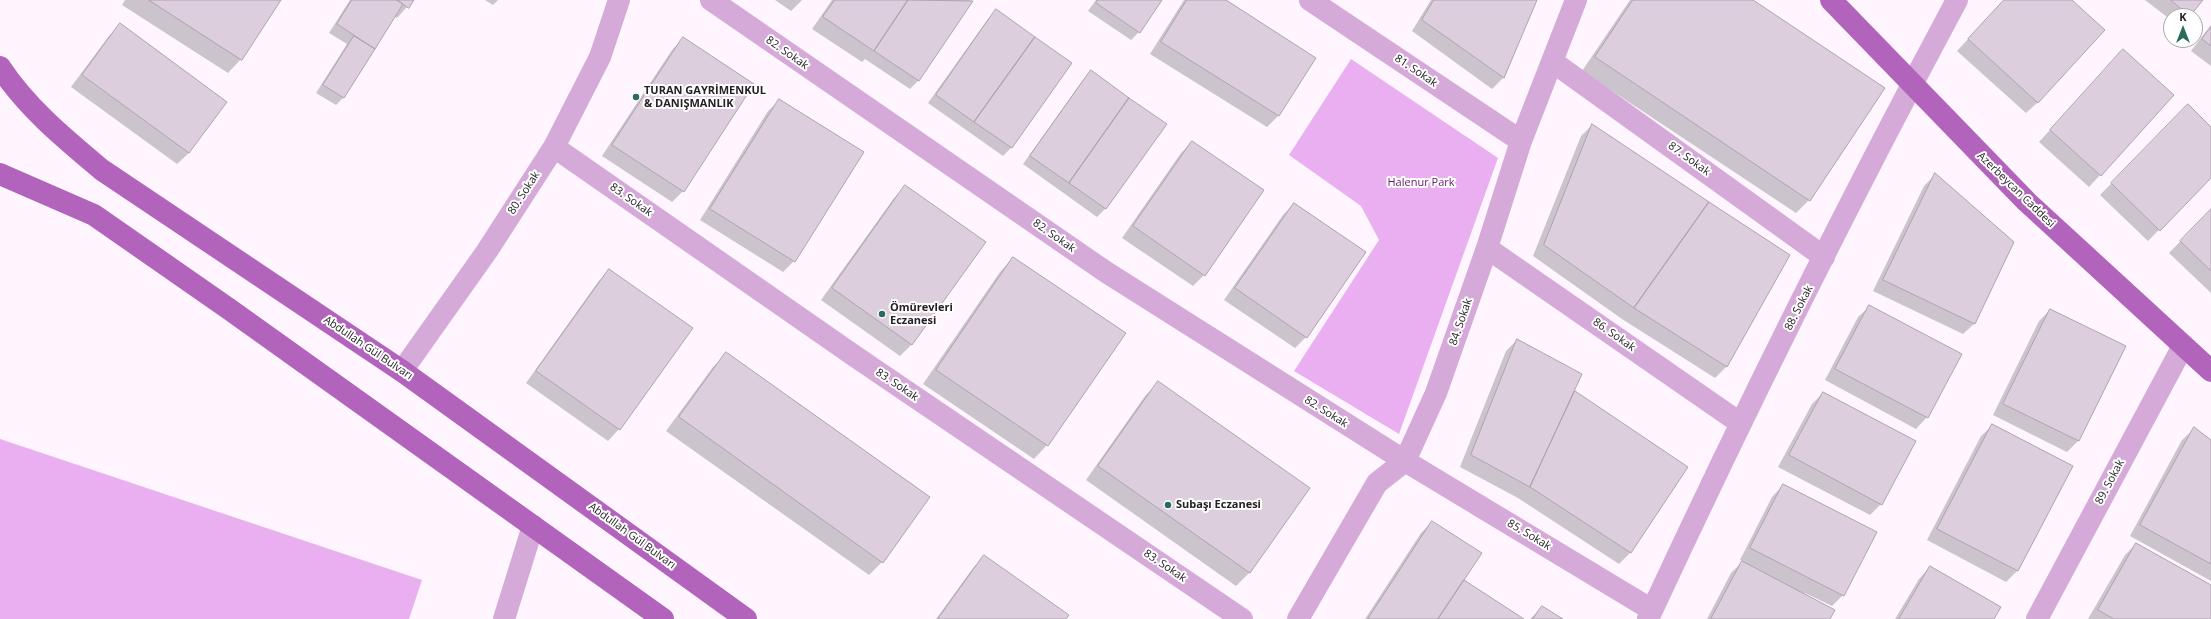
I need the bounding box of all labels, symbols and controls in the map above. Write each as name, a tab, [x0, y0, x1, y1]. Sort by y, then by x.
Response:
north arrow	[2163, 8, 2203, 48]
text: K	[2179, 9, 2187, 24]
street label: 82. Sokak	[763, 34, 811, 72]
street label: 81. Sokak	[1392, 52, 1440, 90]
place label: TURAN GAYRİMENKUL & DANIŞMANLIK	[644, 84, 766, 110]
marker: TURAN GAYRİMENKUL & DANIŞMANLIK	[631, 92, 641, 102]
street label: 87. Sokak	[1665, 139, 1713, 179]
street label: Azerbeycan Caddesi	[1974, 150, 2058, 230]
street label: 80. Sokak	[505, 169, 543, 217]
park label: Halenur Park	[1387, 176, 1455, 190]
street label: 83. Sokak	[607, 181, 655, 219]
street label: 82. Sokak	[1030, 217, 1078, 255]
street label: 88. Sokak	[1782, 283, 1816, 333]
street label: 84. Sokak	[1447, 297, 1475, 347]
place label: Ömürevleri Eczanesi	[890, 301, 953, 327]
marker: Ömürevleri Eczanesi	[877, 309, 887, 319]
street label: Abdullah Gül Bulvarı	[321, 313, 415, 383]
street label: 86. Sokak	[1590, 316, 1638, 354]
street label: 83. Sokak	[873, 366, 921, 404]
street label: 82. Sokak	[1302, 394, 1350, 430]
street label: 89. Sokak	[2093, 457, 2127, 507]
place label: Subaşı Eczanesi	[1176, 498, 1261, 512]
street label: Abdullah Gül Bulvarı	[586, 500, 678, 572]
marker: Subaşı Eczanesi	[1163, 500, 1173, 510]
street label: 85. Sokak	[1505, 517, 1553, 553]
street label: 83. Sokak	[1141, 547, 1189, 585]

